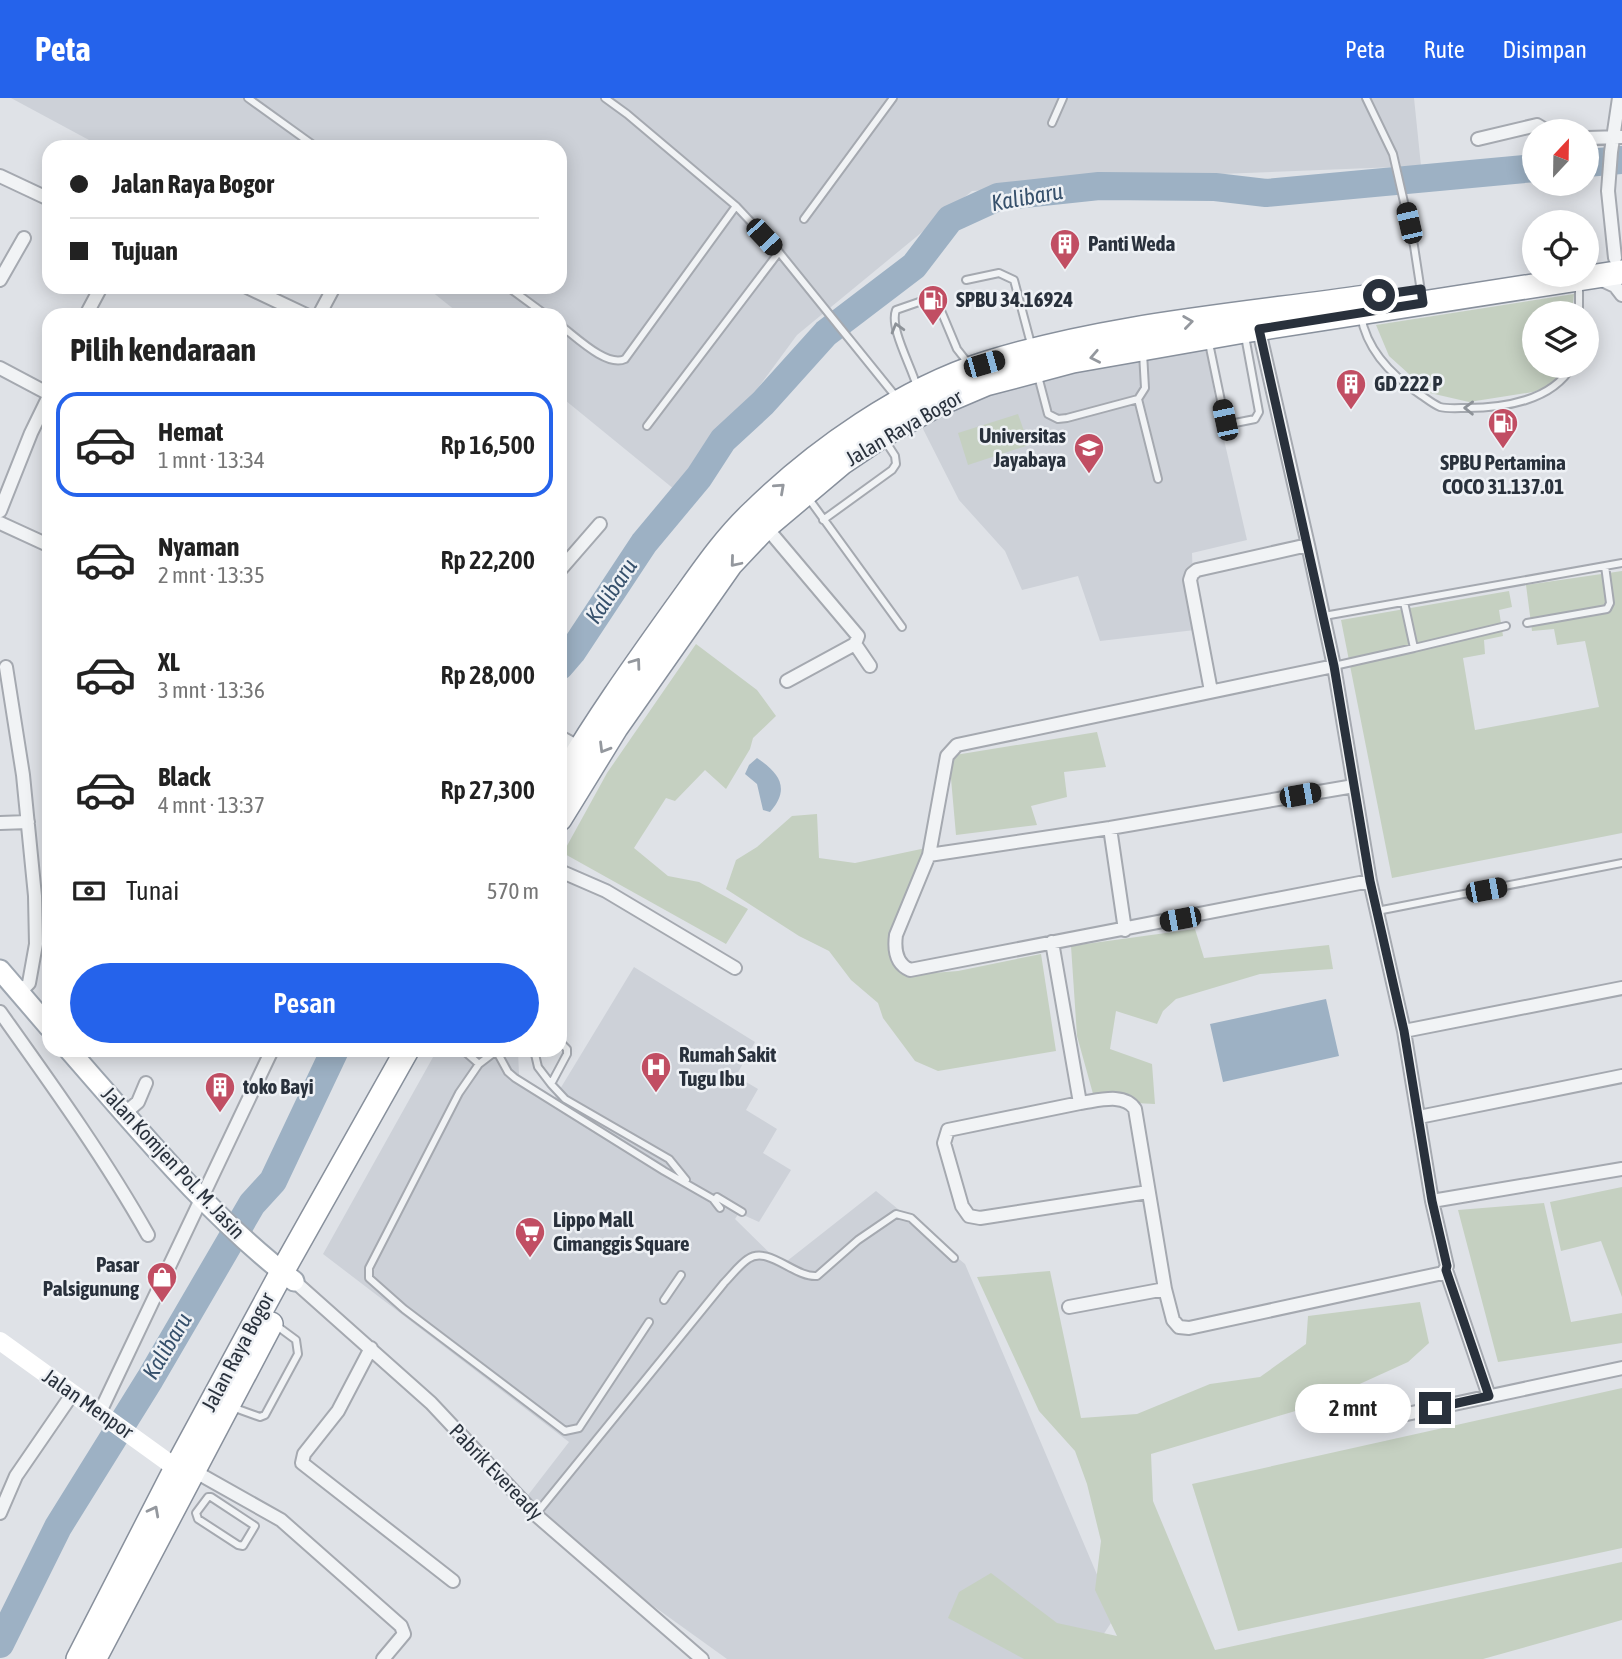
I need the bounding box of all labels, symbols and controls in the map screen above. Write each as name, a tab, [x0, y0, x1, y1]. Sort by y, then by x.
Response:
text: Peta	[35, 30, 91, 68]
text: Peta	[1345, 36, 1385, 63]
text: Rute	[1423, 36, 1465, 63]
text: Disimpan	[1503, 36, 1587, 63]
north arrow	[1522, 119, 1600, 196]
map controls	[1522, 119, 1599, 378]
text: Jalan Raya Bogor	[112, 169, 274, 199]
water label: Kalibaru	[989, 178, 1065, 216]
car	[1395, 200, 1424, 246]
button: locate	[1522, 210, 1599, 287]
car	[742, 214, 787, 260]
building icon: Panti Weda	[1048, 227, 1082, 271]
place label: Panti Weda	[1088, 231, 1176, 255]
text: Tujuan	[112, 236, 178, 266]
route start	[1363, 279, 1395, 311]
fuel station icon: SPBU 34.16924	[916, 283, 950, 327]
place label: SPBU 34.16924	[956, 287, 1073, 311]
button: layers	[1522, 301, 1599, 378]
one-way arrow	[1182, 315, 1193, 330]
one-way arrow	[890, 322, 905, 334]
text: Pilih kendaraan	[70, 331, 256, 368]
car	[961, 348, 1008, 380]
one-way arrow	[1089, 348, 1101, 363]
building icon: GD 222 P	[1334, 367, 1368, 411]
place label: GD 222 P	[1374, 371, 1443, 395]
street label: Jalan Raya Bogor	[841, 384, 967, 470]
car	[1211, 397, 1240, 443]
one-way arrow	[1463, 400, 1473, 416]
fuel station icon: SPBU Pertamina COCO 31.137.01	[1486, 406, 1520, 450]
icon: car	[74, 413, 137, 476]
text: Hemat	[158, 417, 223, 447]
place label: Universitas Jayabaya	[979, 423, 1067, 471]
text: Rp 16,500	[440, 430, 535, 460]
school or university icon: Universitas Jayabaya	[1072, 431, 1106, 475]
text: 1 mnt · 13:34	[158, 447, 265, 473]
place label: SPBU Pertamina COCO 31.137.01	[1440, 450, 1566, 498]
one-way arrow	[772, 483, 785, 496]
icon: car	[74, 528, 137, 591]
text: Nyaman	[158, 532, 239, 562]
text: Rp 22,200	[440, 545, 535, 575]
water label: Kalibaru	[580, 554, 642, 628]
one-way arrow	[730, 554, 743, 566]
text: 2 mnt · 13:35	[158, 562, 265, 588]
icon: car	[74, 643, 137, 706]
text: XL	[158, 647, 180, 677]
one-way arrow	[628, 658, 641, 671]
text: Rp 28,000	[440, 660, 535, 690]
text: 3 mnt · 13:36	[158, 677, 265, 703]
one-way arrow	[599, 740, 612, 753]
icon: car	[74, 758, 137, 821]
text: Black	[158, 762, 210, 792]
text: Rp 27,300	[440, 775, 535, 805]
car	[1278, 781, 1323, 809]
text: 4 mnt · 13:37	[158, 792, 265, 818]
icon: cash	[70, 872, 108, 910]
text: Tunai	[126, 876, 179, 906]
car	[1464, 876, 1509, 904]
text: 570 m	[487, 878, 539, 904]
car	[1158, 905, 1203, 933]
button: Pesan	[70, 963, 539, 1043]
place label: Rumah Sakit Tugu Ibu	[679, 1042, 776, 1090]
hospital icon: Rumah Sakit Tugu Ibu	[639, 1050, 673, 1094]
building icon: toko Bayi	[203, 1070, 237, 1114]
place label: toko Bayi	[242, 1074, 313, 1098]
street label: Jalan Komjen Pol. M. Jasin	[97, 1081, 250, 1243]
place label: Lippo Mall Cimanggis Square	[553, 1207, 690, 1255]
supermarket icon: Lippo Mall Cimanggis Square	[513, 1215, 547, 1259]
place label: Pasar Palsigunung	[43, 1252, 140, 1300]
shop icon: Pasar Palsigunung	[145, 1260, 179, 1304]
street label: Jalan Raya Bogor	[196, 1287, 279, 1415]
water label: Kalibaru	[137, 1308, 197, 1384]
street label: Jalan Menpor	[39, 1363, 139, 1443]
callout: 2 mnt	[1295, 1384, 1410, 1432]
route end	[1419, 1392, 1451, 1424]
text: 2 mnt	[1329, 1395, 1377, 1421]
street label: Pabrik Eveready	[445, 1418, 549, 1524]
one-way arrow	[145, 1506, 159, 1518]

